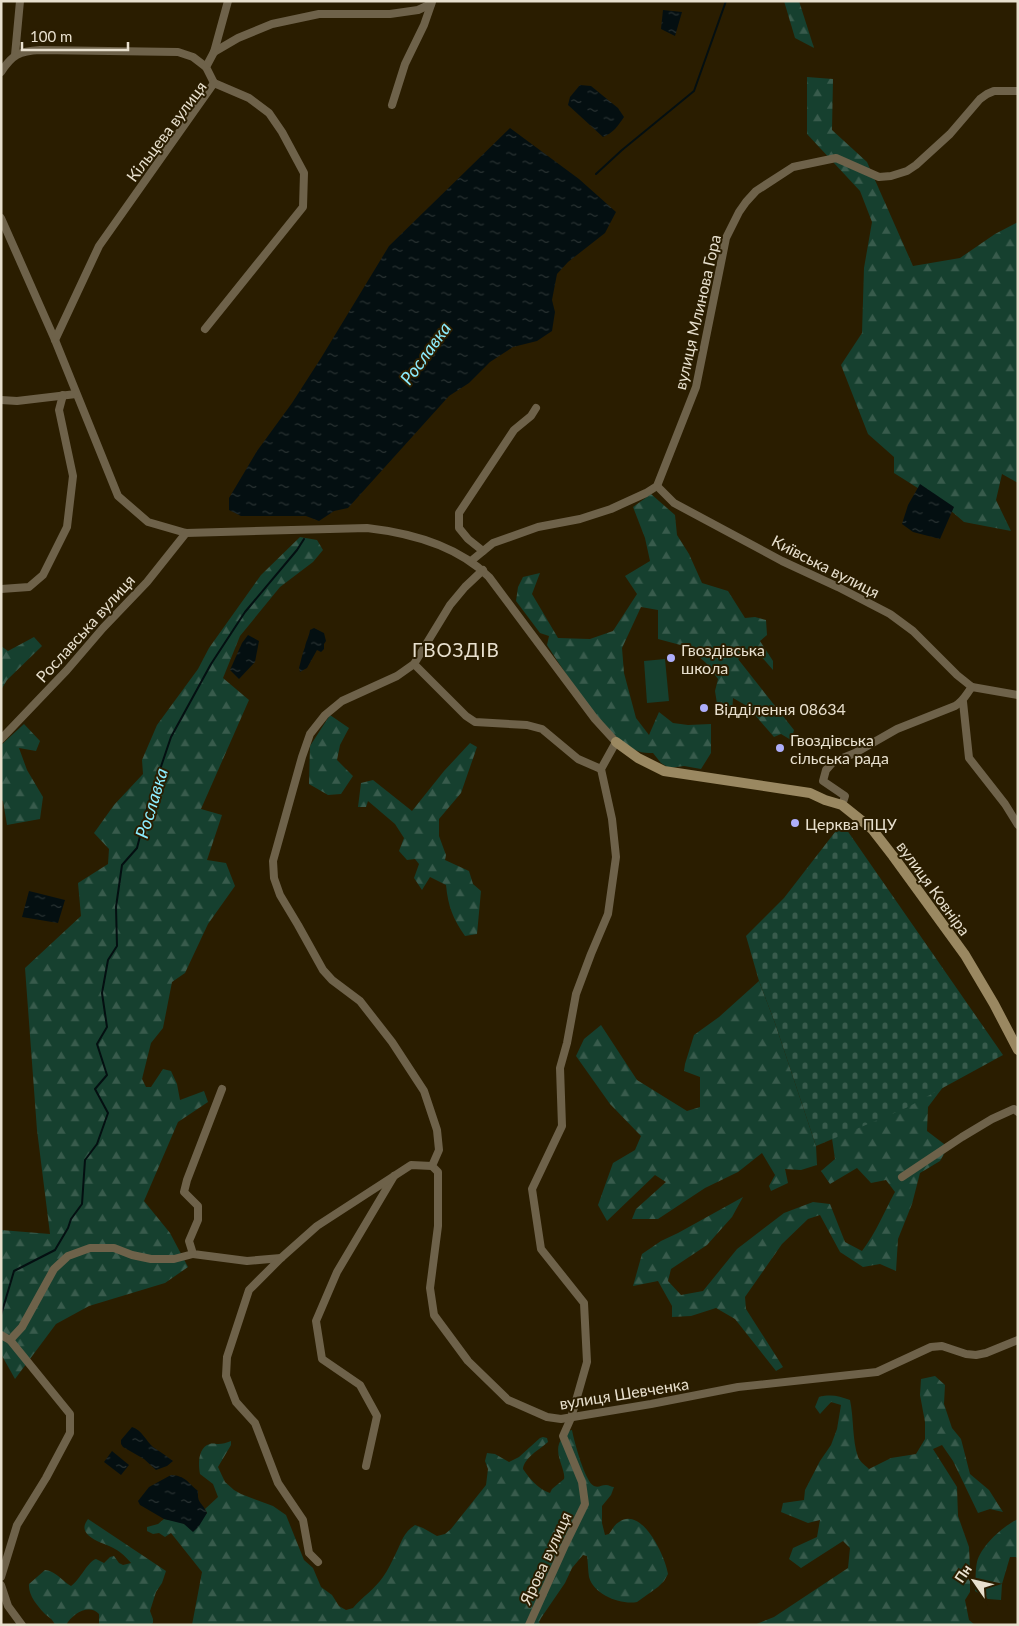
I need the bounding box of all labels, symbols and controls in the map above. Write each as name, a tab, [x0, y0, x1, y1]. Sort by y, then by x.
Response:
scale bar	[22, 20, 129, 52]
text: 100 m	[30, 27, 72, 45]
street label: Кільцева вулиця	[122, 77, 210, 185]
street label: вулиця Млинова Гора	[670, 233, 724, 391]
water label: Рославка	[395, 317, 455, 389]
street label: Київська вулиця	[769, 531, 883, 601]
street label: Рославська вулиця	[32, 570, 138, 686]
district label: ГВОЗДІВ	[412, 638, 500, 661]
place label: Гвоздівська школа	[681, 640, 765, 677]
marker: Гвоздівська школа	[665, 652, 677, 664]
place label: Відділення 08634	[714, 699, 846, 718]
marker: Відділення 08634	[698, 702, 710, 714]
place label: Гвоздівська сільська рада	[790, 730, 889, 767]
marker: Гвоздівська сільська рада	[774, 742, 786, 754]
water label: Рославка	[130, 765, 172, 841]
place label: Церква ПЦУ	[805, 814, 898, 833]
marker: Церква ПЦУ	[789, 817, 801, 829]
street label: вулиця Ковніра	[893, 837, 975, 939]
street label: вулиця Шевченка	[558, 1373, 690, 1413]
street label: Ярова вулиця	[515, 1509, 575, 1608]
north arrow	[949, 1556, 999, 1606]
text: Пн	[951, 1561, 975, 1586]

